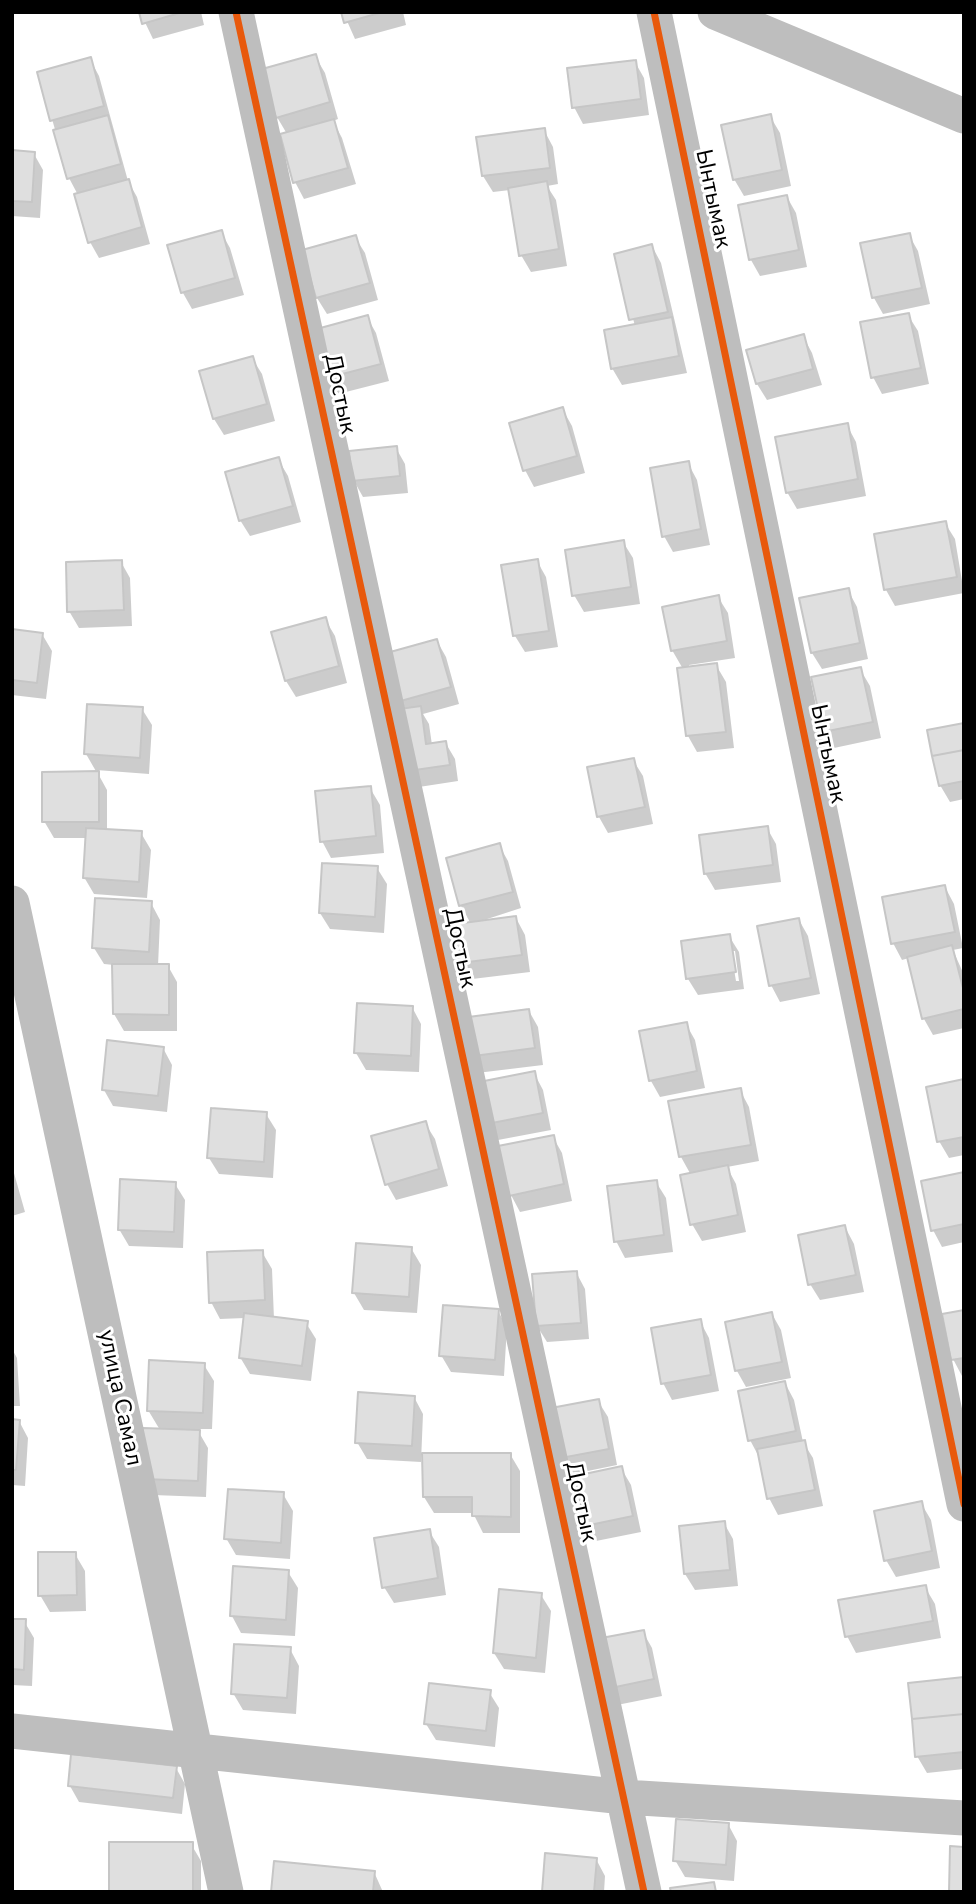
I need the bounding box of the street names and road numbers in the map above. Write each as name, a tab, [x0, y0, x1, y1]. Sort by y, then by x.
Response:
street label: Ынтымак	[688, 147, 736, 251]
street label: Достык	[317, 352, 361, 436]
street label: Ынтымак	[803, 702, 851, 806]
street label: Достык	[437, 906, 481, 990]
street label: улица Самал	[91, 1327, 147, 1469]
street label: Достык	[558, 1460, 602, 1544]

